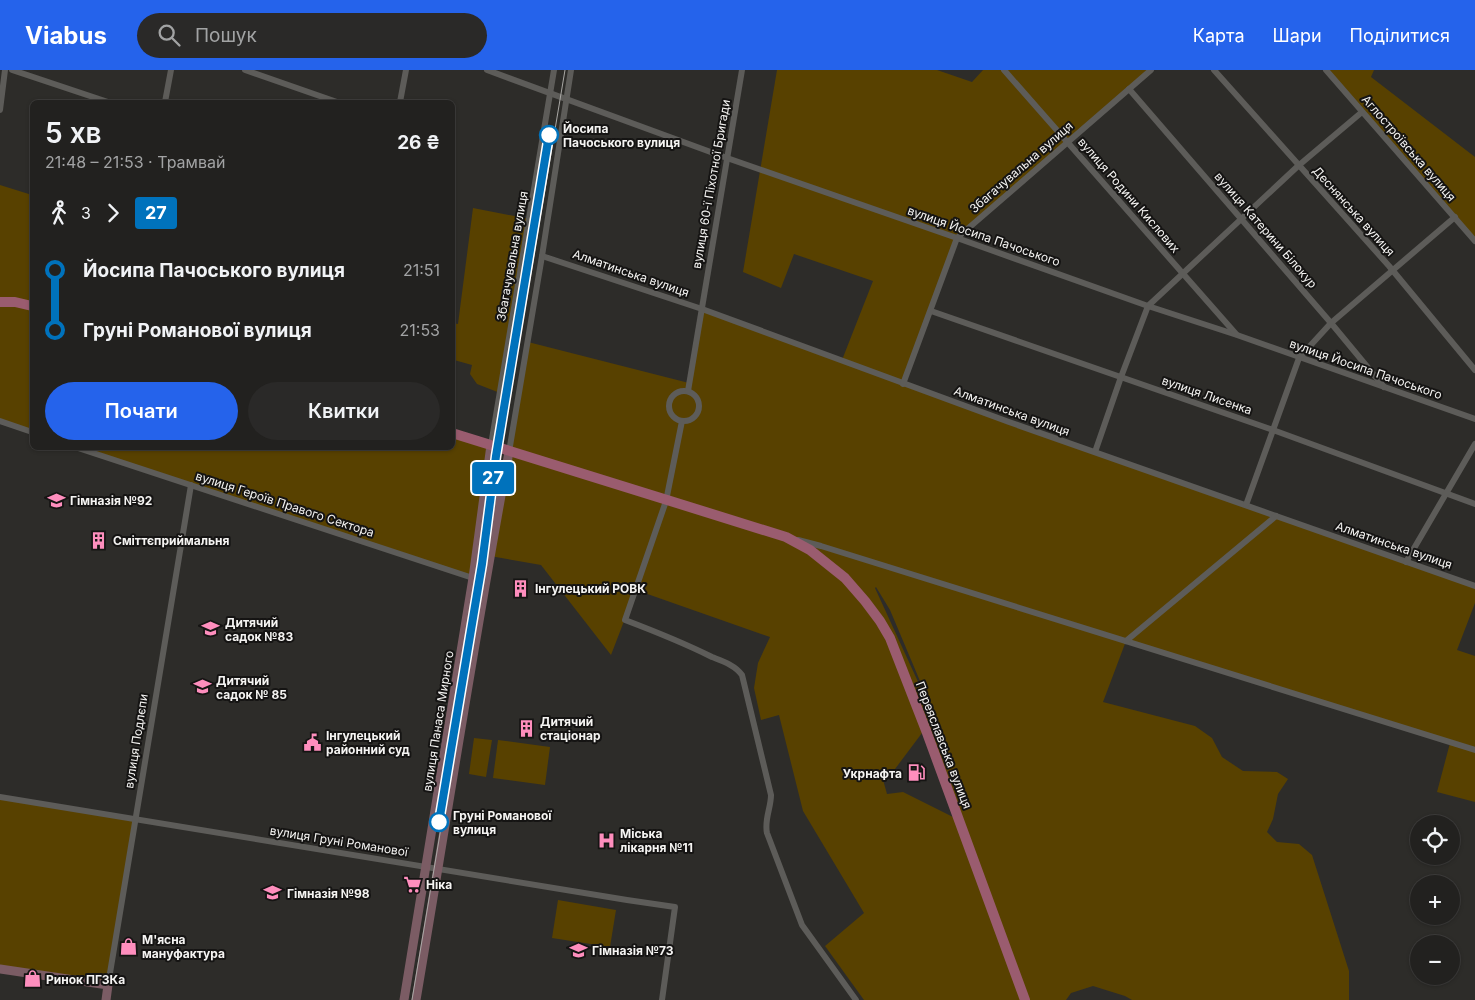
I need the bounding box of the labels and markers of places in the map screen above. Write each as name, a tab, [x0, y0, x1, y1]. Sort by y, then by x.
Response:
place label: Йосипа Пачоського вулиця	[563, 121, 680, 150]
marker: Йосипа Пачоського вулиця	[539, 125, 559, 145]
school or university icon: Гімназія №92	[46, 490, 66, 510]
place label: Гімназія №92	[70, 493, 152, 508]
building icon: Сміттєприймальня	[89, 530, 109, 550]
place label: Сміттєприймальня	[113, 533, 229, 548]
building icon: Інгулецький РОВК	[511, 578, 531, 598]
place label: Інгулецький РОВК	[535, 581, 646, 596]
place label: Дитячий садок №83	[225, 615, 293, 644]
school or university icon: Дитячий садок №83	[201, 619, 221, 639]
place label: Дитячий садок № 85	[216, 673, 287, 702]
school or university icon: Дитячий садок № 85	[192, 677, 212, 697]
place label: Дитячий стаціонар	[540, 714, 601, 743]
building icon: Дитячий стаціонар	[516, 718, 536, 738]
place label: Інгулецький районний суд	[326, 728, 410, 757]
public building icon: Інгулецький районний суд	[302, 732, 322, 752]
fuel station icon: Укрнафта	[906, 763, 926, 783]
place label: Укрнафта	[843, 766, 902, 781]
place label: Груні Романової вулиця	[453, 808, 552, 837]
marker: Груні Романової вулиця	[429, 812, 449, 832]
place label: Міська лікарня №11	[620, 826, 693, 855]
hospital icon: Міська лікарня №11	[596, 830, 616, 850]
supermarket icon: Ніка	[402, 874, 422, 894]
place label: Ніка	[426, 877, 452, 892]
school or university icon: Гімназія №98	[263, 883, 283, 903]
place label: Гімназія №98	[287, 886, 370, 901]
place label: М'ясна мануфактура	[142, 932, 225, 961]
shop icon: М'ясна мануфактура	[118, 936, 138, 956]
school or university icon: Гімназія №73	[568, 940, 588, 960]
place label: Гімназія №73	[592, 943, 674, 958]
shop icon: Ринок ПГЗКа	[22, 969, 42, 989]
place label: Ринок ПГЗКа	[46, 972, 125, 987]

